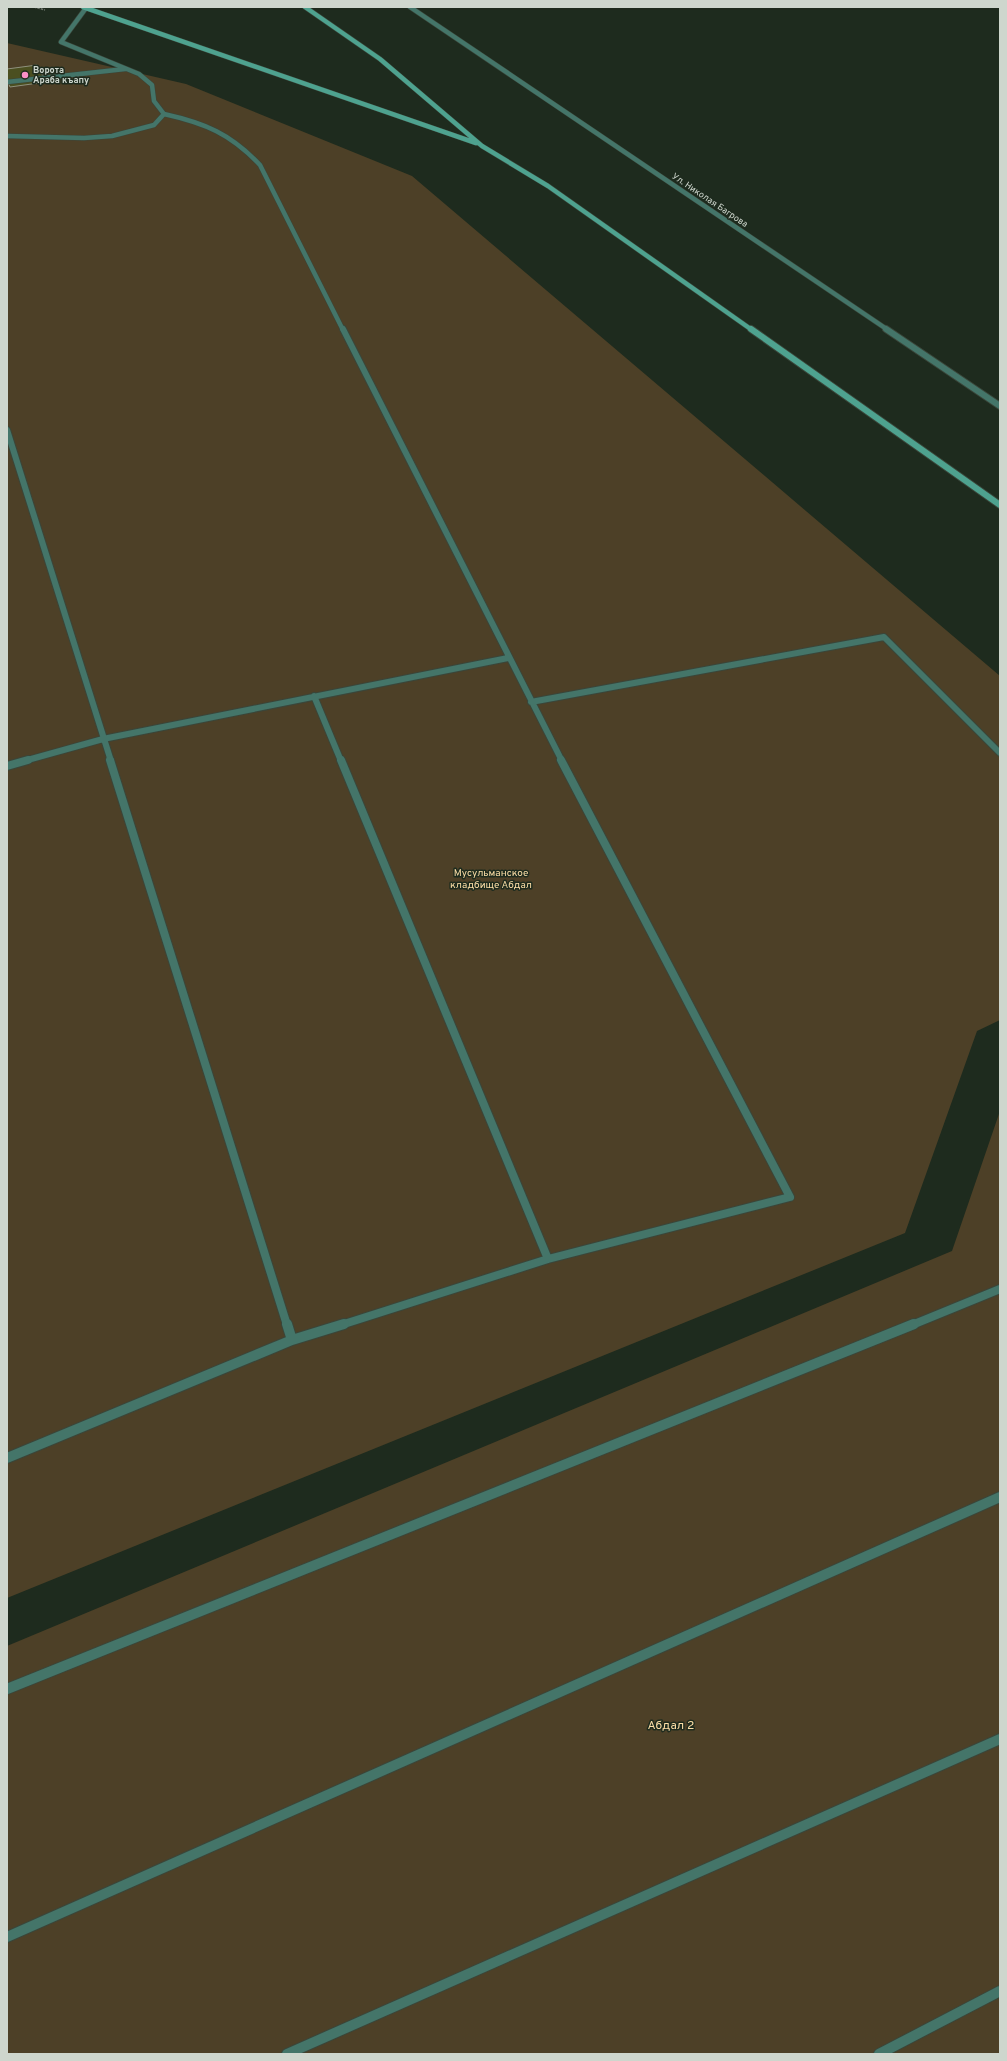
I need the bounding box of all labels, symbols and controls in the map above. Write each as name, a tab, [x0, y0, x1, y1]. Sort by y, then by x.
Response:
place label: Ворота Араба къапу	[33, 65, 89, 86]
marker: Ворота Араба къапу	[20, 70, 30, 80]
street label: Ул. Николая Багрова	[670, 171, 750, 230]
park label: Мусульманское кладбище Абдал	[450, 867, 532, 892]
park label: Абдал 2	[648, 1718, 694, 1734]

